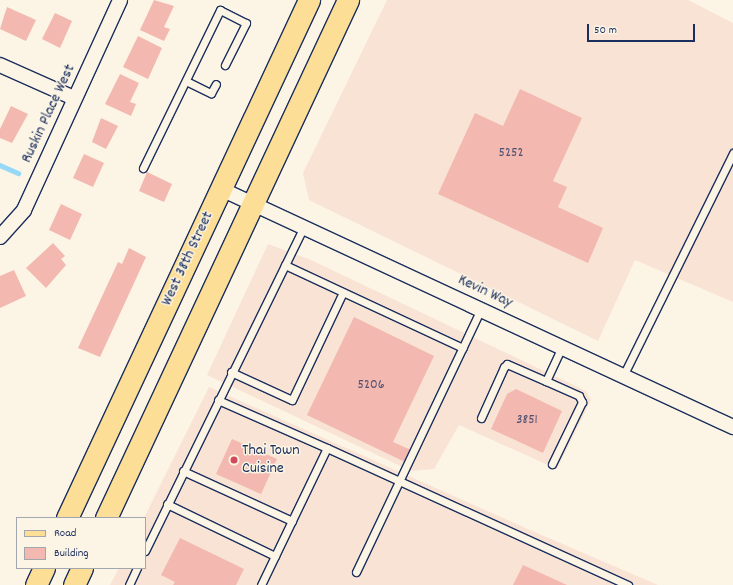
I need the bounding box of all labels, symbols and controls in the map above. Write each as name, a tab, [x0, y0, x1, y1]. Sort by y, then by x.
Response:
scale bar	[589, 16, 697, 42]
text: 50 m	[594, 22, 617, 39]
street label: Ruskin Place West	[18, 62, 80, 166]
house number: 5252	[498, 145, 524, 161]
street label: West 38th Street	[158, 209, 218, 309]
street label: Kevin Way	[455, 271, 515, 313]
house number: 5206	[357, 377, 385, 393]
house number: 3851	[516, 412, 538, 428]
place label: Thai Town Cuisine	[242, 441, 300, 479]
marker: Thai Town Cuisine	[229, 455, 239, 465]
legend	[16, 517, 146, 569]
text: Road	[54, 525, 76, 542]
text: Building	[54, 545, 89, 562]

